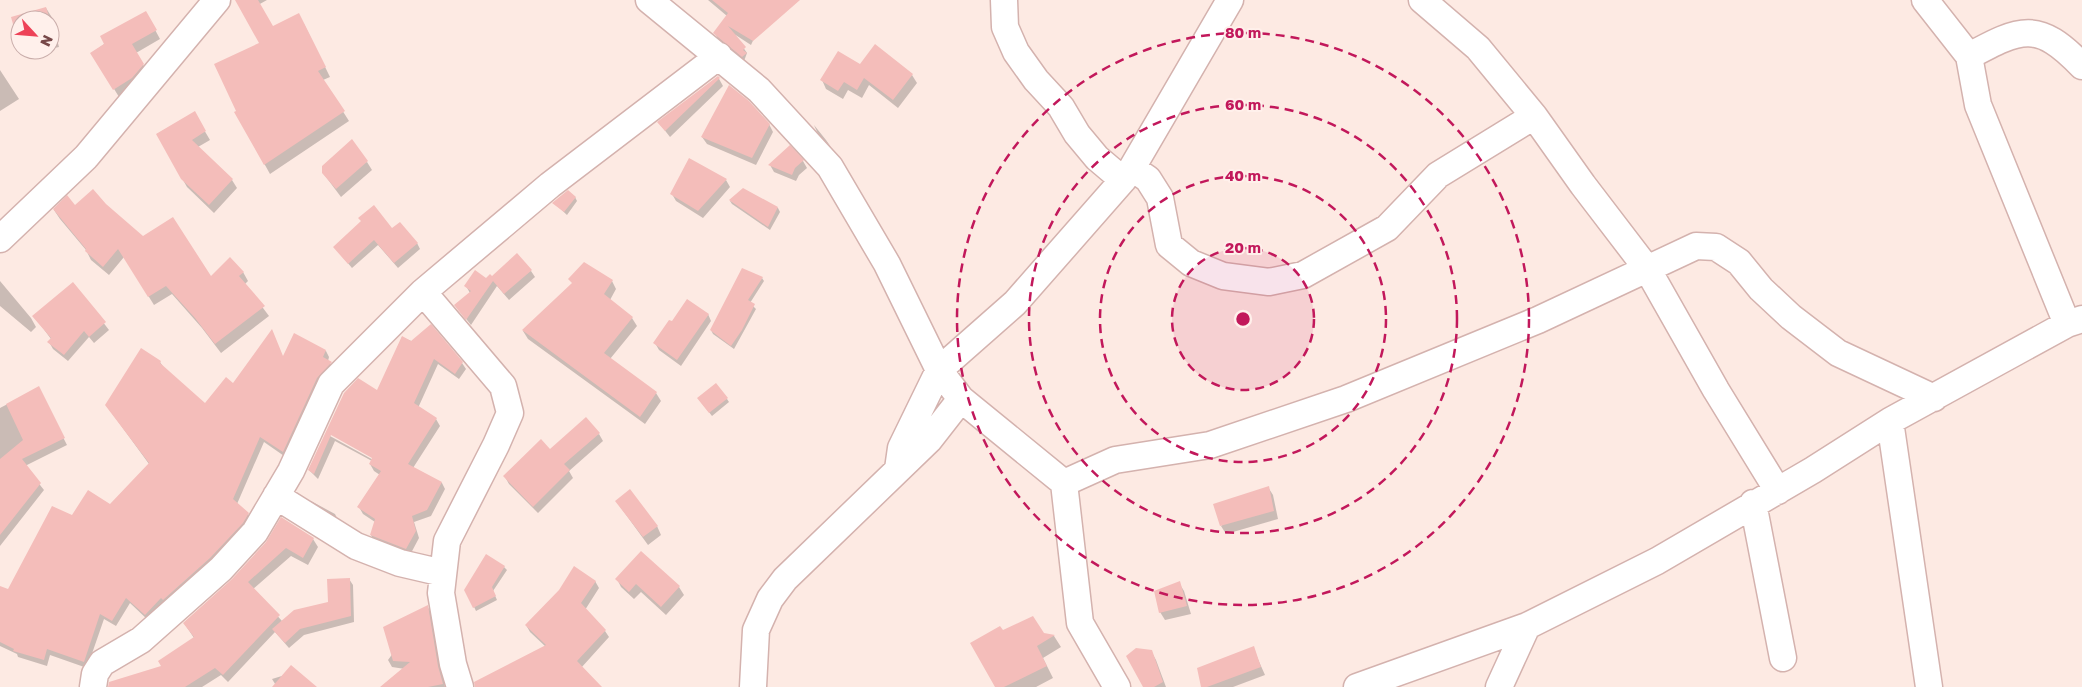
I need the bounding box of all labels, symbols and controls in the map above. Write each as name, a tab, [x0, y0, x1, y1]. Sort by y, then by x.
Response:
north arrow	[10, 10, 60, 60]
text: 80 m	[1225, 23, 1261, 41]
text: N	[37, 32, 57, 49]
text: 60 m	[1225, 95, 1261, 113]
text: 40 m	[1225, 166, 1261, 184]
text: 20 m	[1225, 238, 1261, 256]
centre of rings	[1234, 310, 1252, 328]

